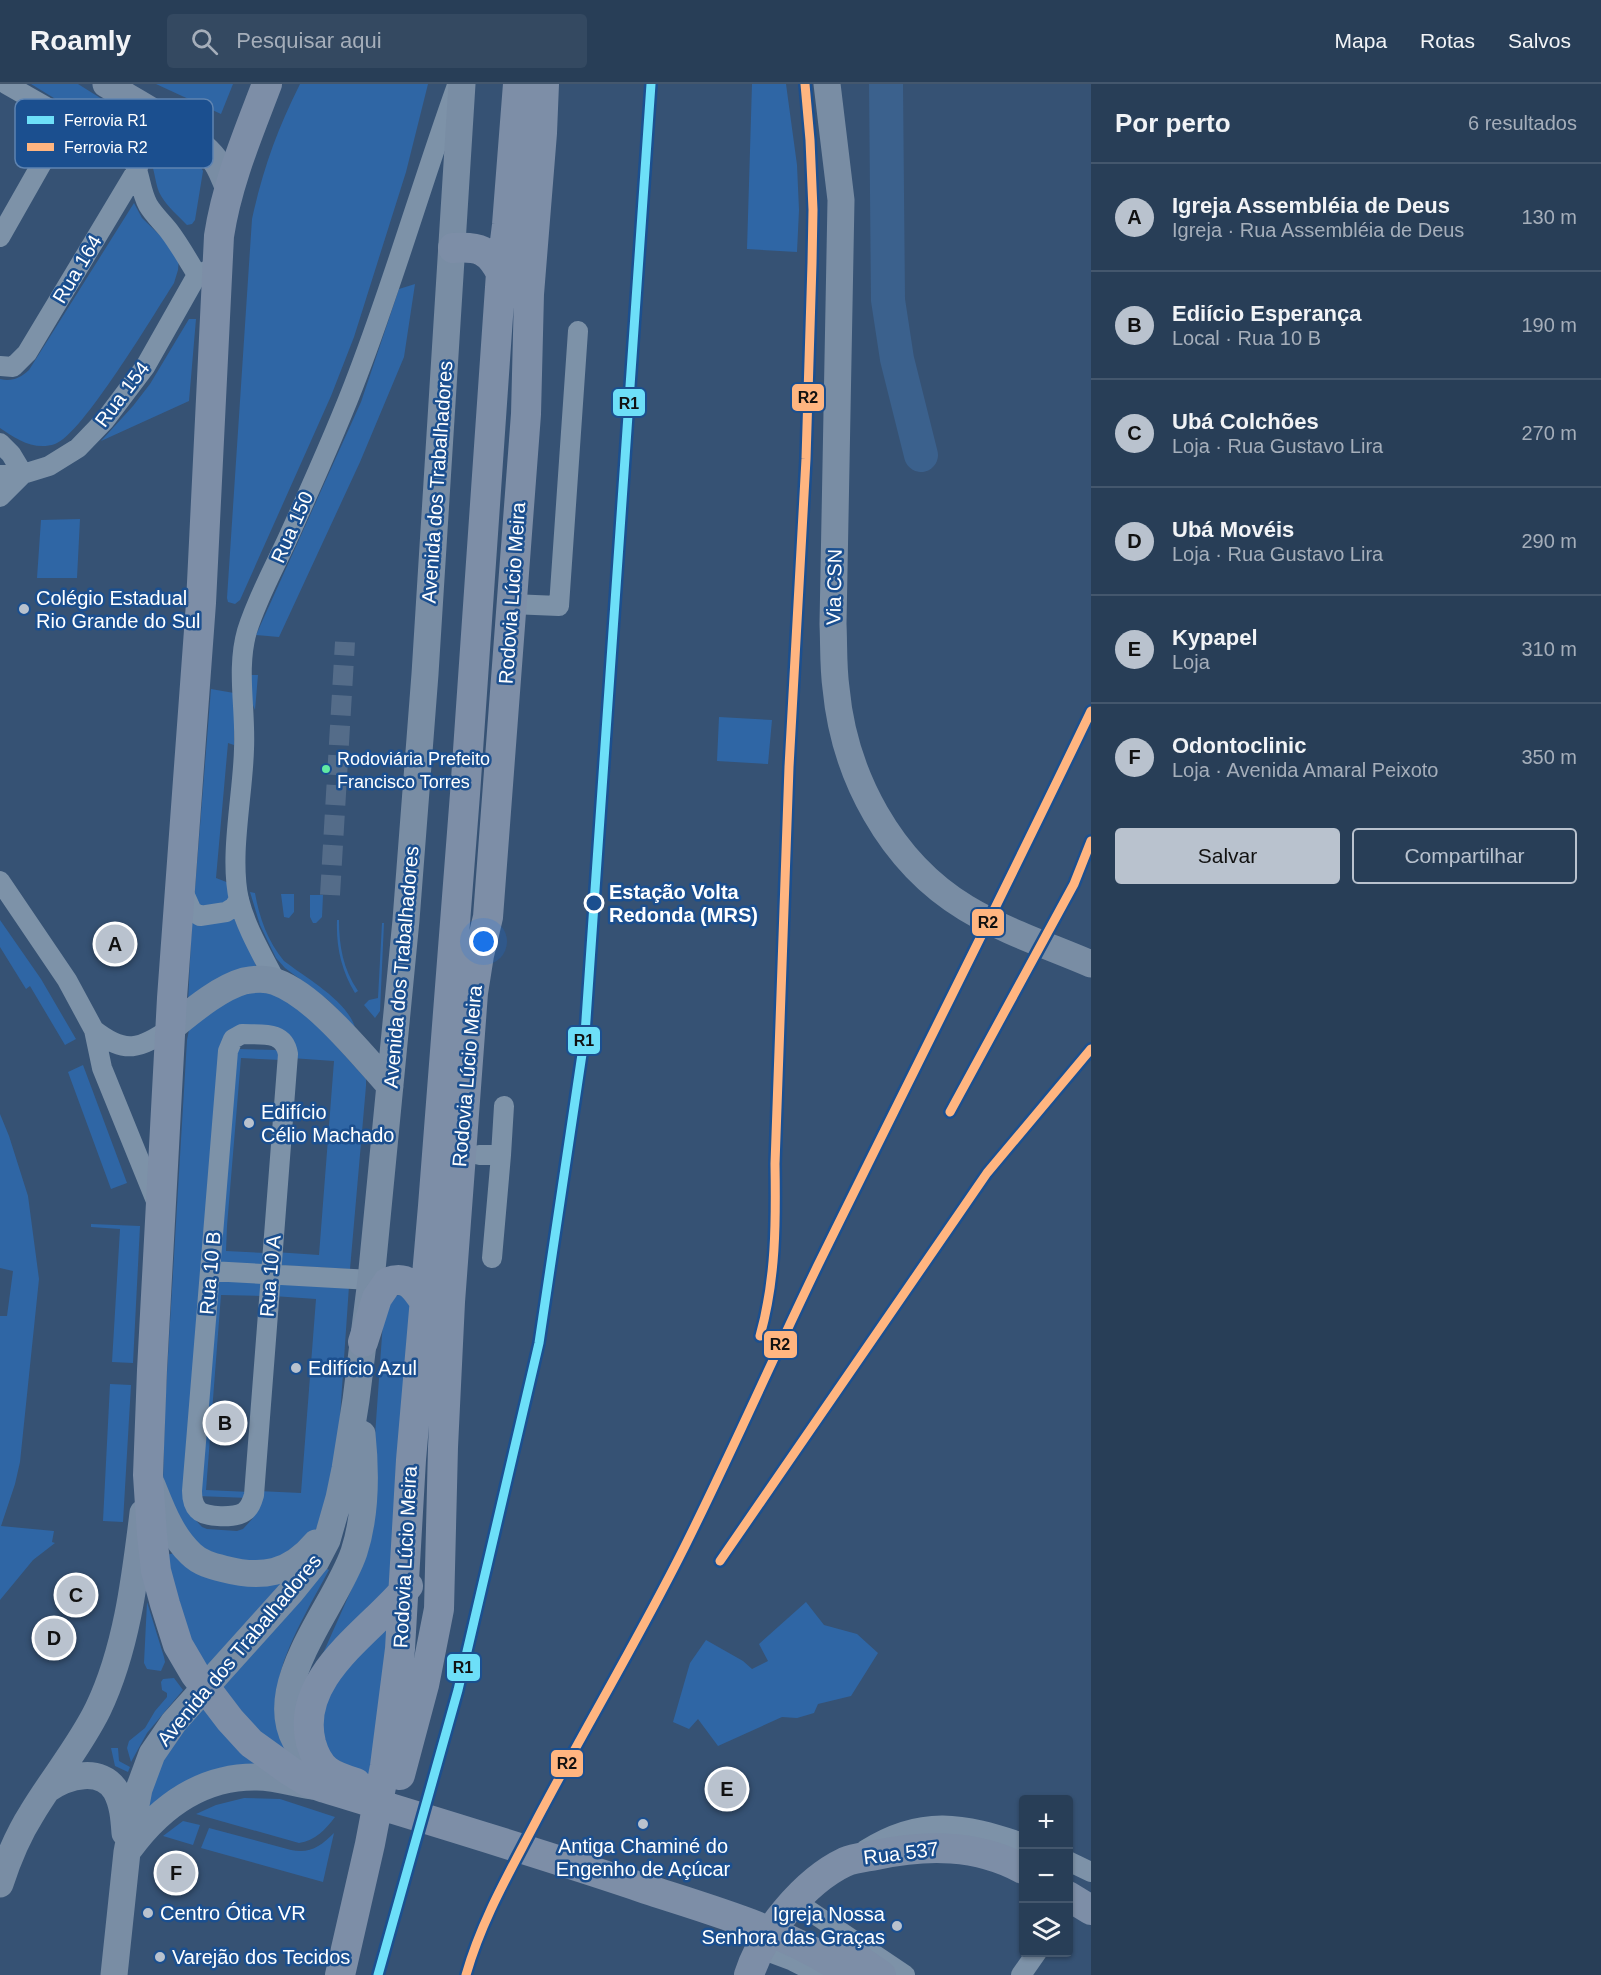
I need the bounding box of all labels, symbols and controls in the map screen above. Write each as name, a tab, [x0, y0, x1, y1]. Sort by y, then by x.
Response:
search box	[167, 14, 587, 68]
text: Roamly	[30, 25, 131, 56]
icon: search	[188, 25, 221, 58]
text: Pesquisar aqui	[236, 28, 382, 53]
text: Mapa	[1335, 29, 1387, 52]
text: Rotas	[1420, 29, 1475, 52]
text: Salvos	[1508, 29, 1571, 52]
legend	[15, 99, 213, 168]
text: Por perto	[1115, 108, 1231, 138]
text: Ferrovia R1	[64, 112, 148, 129]
text: 6 resultados	[1468, 112, 1577, 134]
text: Ferrovia R2	[64, 139, 148, 156]
text: Igreja Assembléia de Deus	[1172, 193, 1450, 218]
text: A	[1127, 206, 1142, 228]
text: 130 m	[1521, 206, 1577, 228]
text: Igreja · Rua Assembléia de Deus	[1172, 219, 1464, 241]
street label: Rua 164	[48, 231, 106, 307]
text: Ediício Esperança	[1172, 301, 1362, 326]
text: B	[1127, 314, 1142, 336]
text: 190 m	[1521, 314, 1577, 336]
text: Local · Rua 10 B	[1172, 327, 1321, 349]
street label: Rua 154	[90, 357, 154, 431]
street label: Avenida dos Trabalhadores	[418, 360, 456, 604]
line badge: R2	[791, 383, 825, 412]
line badge: R1	[612, 388, 646, 417]
text: R2	[798, 389, 818, 406]
text: R1	[619, 395, 639, 412]
text: Ubá Colchões	[1172, 409, 1319, 434]
text: C	[1127, 422, 1142, 444]
text: 270 m	[1521, 422, 1577, 444]
text: Loja · Rua Gustavo Lira	[1172, 435, 1383, 457]
street label: Rua 150	[267, 488, 317, 566]
street label: Rodovia Lúcio Meira	[495, 500, 529, 685]
text: Ubá Movéis	[1172, 517, 1294, 542]
text: D	[1127, 530, 1142, 552]
text: 290 m	[1521, 530, 1577, 552]
text: Loja · Rua Gustavo Lira	[1172, 543, 1383, 565]
street label: Via CSN	[822, 549, 846, 625]
place label: Colégio Estadual Rio Grande do Sul	[36, 587, 201, 632]
marker: Colégio Estadual Rio Grande do Sul	[17, 602, 31, 616]
text: Kypapel	[1172, 625, 1258, 650]
text: E	[1128, 638, 1141, 660]
text: 310 m	[1521, 638, 1577, 660]
text: Loja	[1172, 651, 1210, 673]
text: Odontoclinic	[1172, 733, 1306, 758]
text: F	[1128, 746, 1141, 768]
text: 350 m	[1521, 746, 1577, 768]
place label: Rodoviária Prefeito Francisco Torres	[337, 749, 490, 792]
text: Loja · Avenida Amaral Peixoto	[1172, 759, 1438, 781]
marker: Rodoviária Prefeito Francisco Torres	[320, 763, 332, 775]
button: Salvar	[1115, 828, 1340, 884]
button: Compartilhar	[1352, 828, 1577, 884]
street label: Avenida dos Trabalhadores	[379, 845, 423, 1089]
place label: Estação Volta Redonda (MRS)	[609, 881, 758, 926]
marker: Estação Volta Redonda (MRS)	[584, 893, 604, 913]
line badge: R2	[971, 908, 1005, 937]
text: R2	[978, 914, 998, 931]
pin: A	[96, 922, 134, 966]
your location	[469, 927, 498, 956]
street label: Rodovia Lúcio Meira	[448, 983, 486, 1168]
line badge: R1	[567, 1026, 601, 1055]
text: R1	[574, 1032, 594, 1049]
place label: Edifício Célio Machado	[261, 1101, 394, 1146]
marker: Edifício Célio Machado	[242, 1116, 256, 1130]
street label: Rua 10 B	[195, 1231, 225, 1315]
street label: Rua 10 A	[255, 1233, 285, 1318]
line badge: R2	[763, 1330, 798, 1359]
text: R2	[770, 1336, 790, 1353]
place label: Edifício Azul	[308, 1357, 417, 1379]
marker: Edifício Azul	[289, 1361, 303, 1375]
pin: B	[206, 1400, 244, 1446]
street label: Rodovia Lúcio Meira	[389, 1465, 421, 1649]
street label: Avenida dos Trabalhadores	[152, 1550, 326, 1750]
pin: C	[56, 1572, 96, 1618]
pin: D	[34, 1616, 74, 1660]
line badge: R1	[446, 1653, 481, 1682]
text: R1	[453, 1659, 473, 1676]
line badge: R2	[550, 1749, 584, 1778]
text: R2	[557, 1755, 577, 1772]
pin: E	[708, 1766, 746, 1812]
map controls	[1019, 1795, 1073, 1957]
button: +	[1019, 1795, 1073, 1849]
marker: Antiga Chaminé do Engenho de Açúcar	[636, 1817, 650, 1831]
place label: Antiga Chaminé do Engenho de Açúcar	[556, 1835, 731, 1880]
street label: Rua 537	[862, 1837, 940, 1869]
button: −	[1019, 1849, 1073, 1903]
pin: F	[156, 1850, 195, 1896]
place label: Centro Ótica VR	[160, 1902, 306, 1924]
place label: Igreja Nossa Senhora das Graças	[702, 1903, 886, 1948]
button: layers	[1019, 1903, 1073, 1957]
marker: Centro Ótica VR	[141, 1906, 155, 1920]
marker: Igreja Nossa Senhora das Graças	[890, 1919, 904, 1933]
place label: Varejão dos Tecidos	[172, 1946, 350, 1968]
marker: Varejão dos Tecidos	[153, 1950, 167, 1964]

